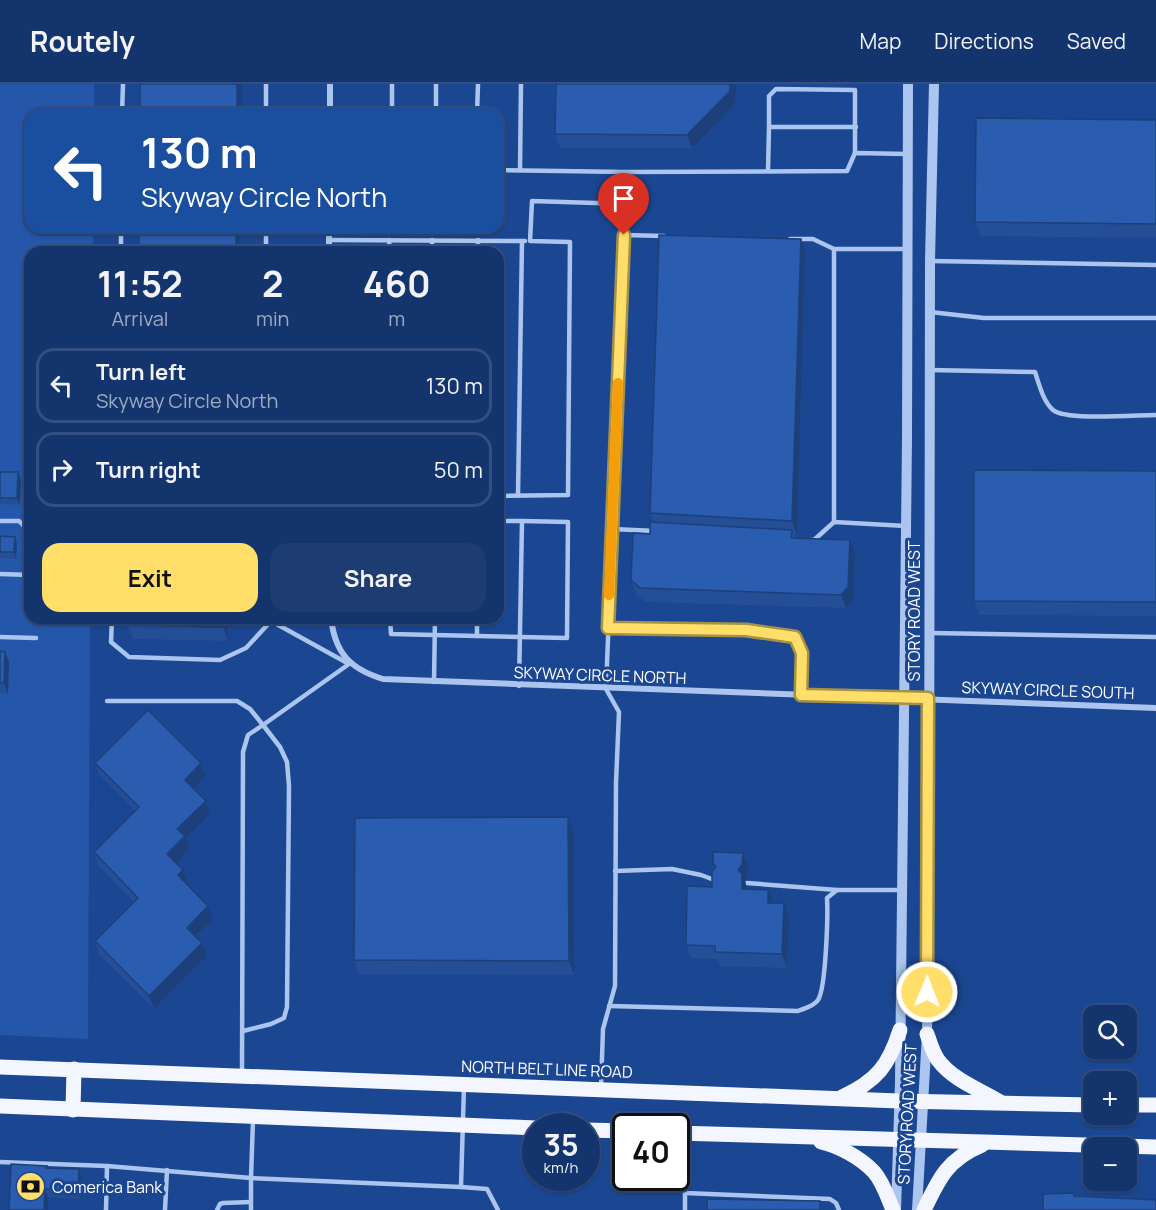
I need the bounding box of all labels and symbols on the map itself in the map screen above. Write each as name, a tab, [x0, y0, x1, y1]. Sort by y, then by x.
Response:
pin	[598, 173, 649, 235]
street label: STORY ROAD WEST	[903, 540, 925, 681]
street label: SKYWAY CIRCLE NORTH	[513, 661, 687, 689]
street label: SKYWAY CIRCLE SOUTH	[961, 676, 1135, 704]
position arrow	[895, 960, 959, 1024]
street label: STORY ROAD WEST	[892, 1043, 922, 1185]
street label: NORTH BELT LINE ROAD	[461, 1055, 633, 1083]
speed limit sign: 40	[612, 1113, 690, 1191]
bank icon: Comerica Bank	[15, 1171, 47, 1203]
place label: Comerica Bank	[52, 1176, 163, 1198]

